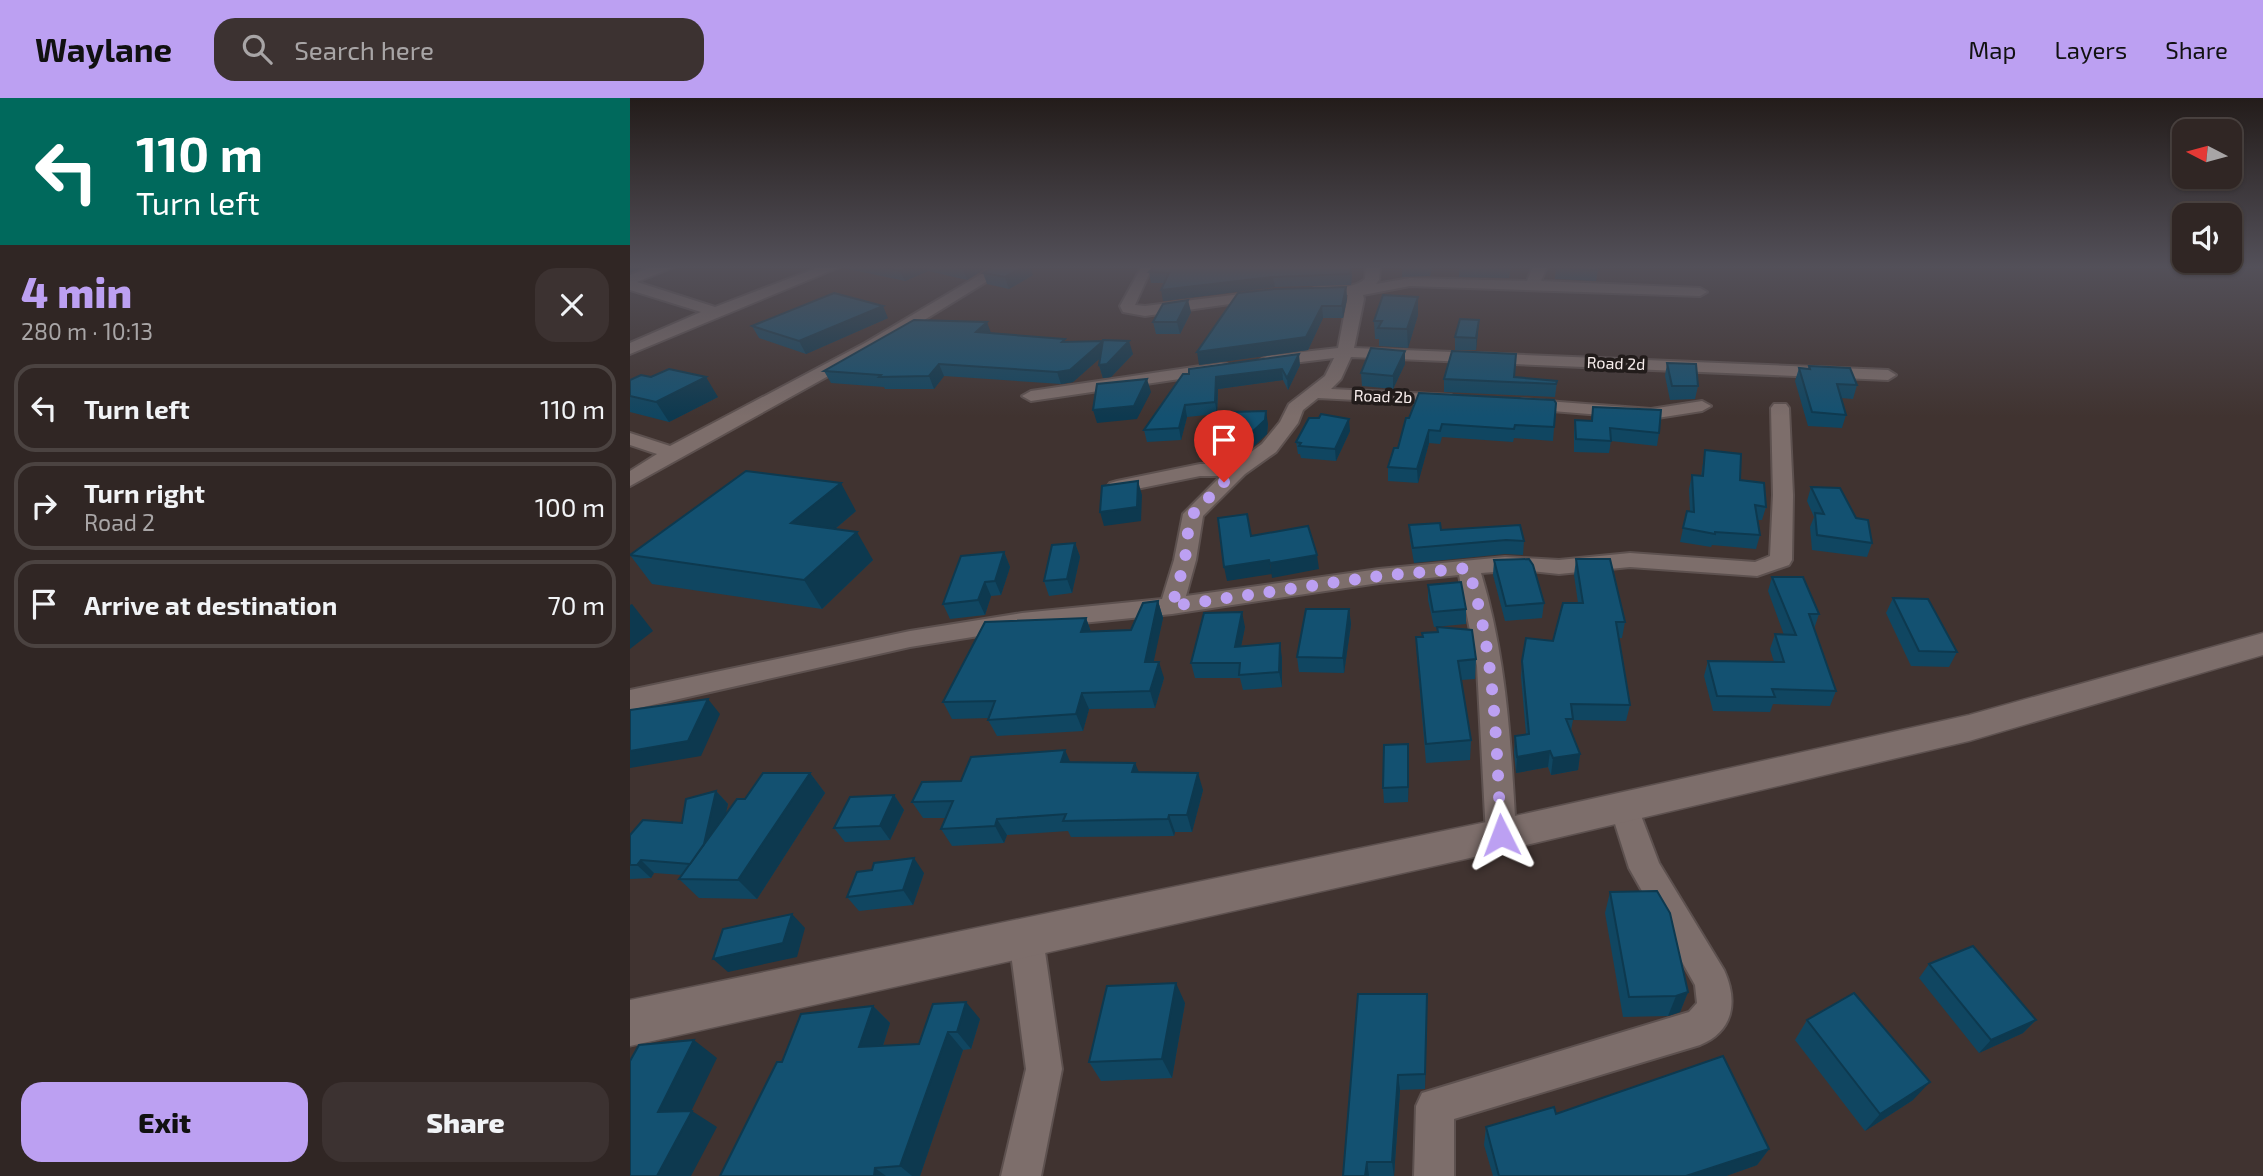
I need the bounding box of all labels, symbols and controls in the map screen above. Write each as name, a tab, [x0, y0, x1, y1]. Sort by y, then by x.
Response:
search box	[214, 18, 704, 81]
text: Waylane	[35, 29, 172, 69]
icon: search	[238, 30, 276, 68]
text: Search here	[294, 34, 434, 65]
text: Map	[1968, 35, 2016, 64]
text: Layers	[2054, 35, 2127, 64]
text: Share	[2165, 35, 2228, 64]
north arrow	[2172, 119, 2242, 189]
map controls	[2172, 119, 2242, 273]
text: 110 m	[136, 123, 263, 182]
icon: left	[21, 126, 112, 217]
text: Turn left	[136, 183, 260, 221]
button: sound	[2172, 203, 2242, 273]
text: 4 min	[21, 266, 132, 316]
button: close	[535, 268, 609, 342]
text: 280 m · 10:13	[21, 317, 153, 345]
street label: Road 2d	[1586, 352, 1646, 373]
street label: Road 2b	[1353, 385, 1413, 406]
icon: left	[25, 389, 63, 427]
text: Turn left	[84, 393, 190, 424]
text: 110 m	[540, 393, 605, 424]
pin	[1194, 410, 1254, 482]
icon: arrive	[1205, 421, 1243, 459]
text: Turn right	[84, 477, 205, 508]
icon: right	[25, 487, 63, 525]
text: 100 m	[535, 491, 605, 522]
text: Road 2	[84, 508, 155, 536]
icon: arrive	[25, 585, 63, 623]
text: Arrive at destination	[84, 589, 337, 620]
text: 70 m	[547, 589, 605, 620]
position arrow	[1464, 798, 1538, 872]
button: Exit	[21, 1082, 308, 1162]
button: Share	[322, 1082, 609, 1162]

